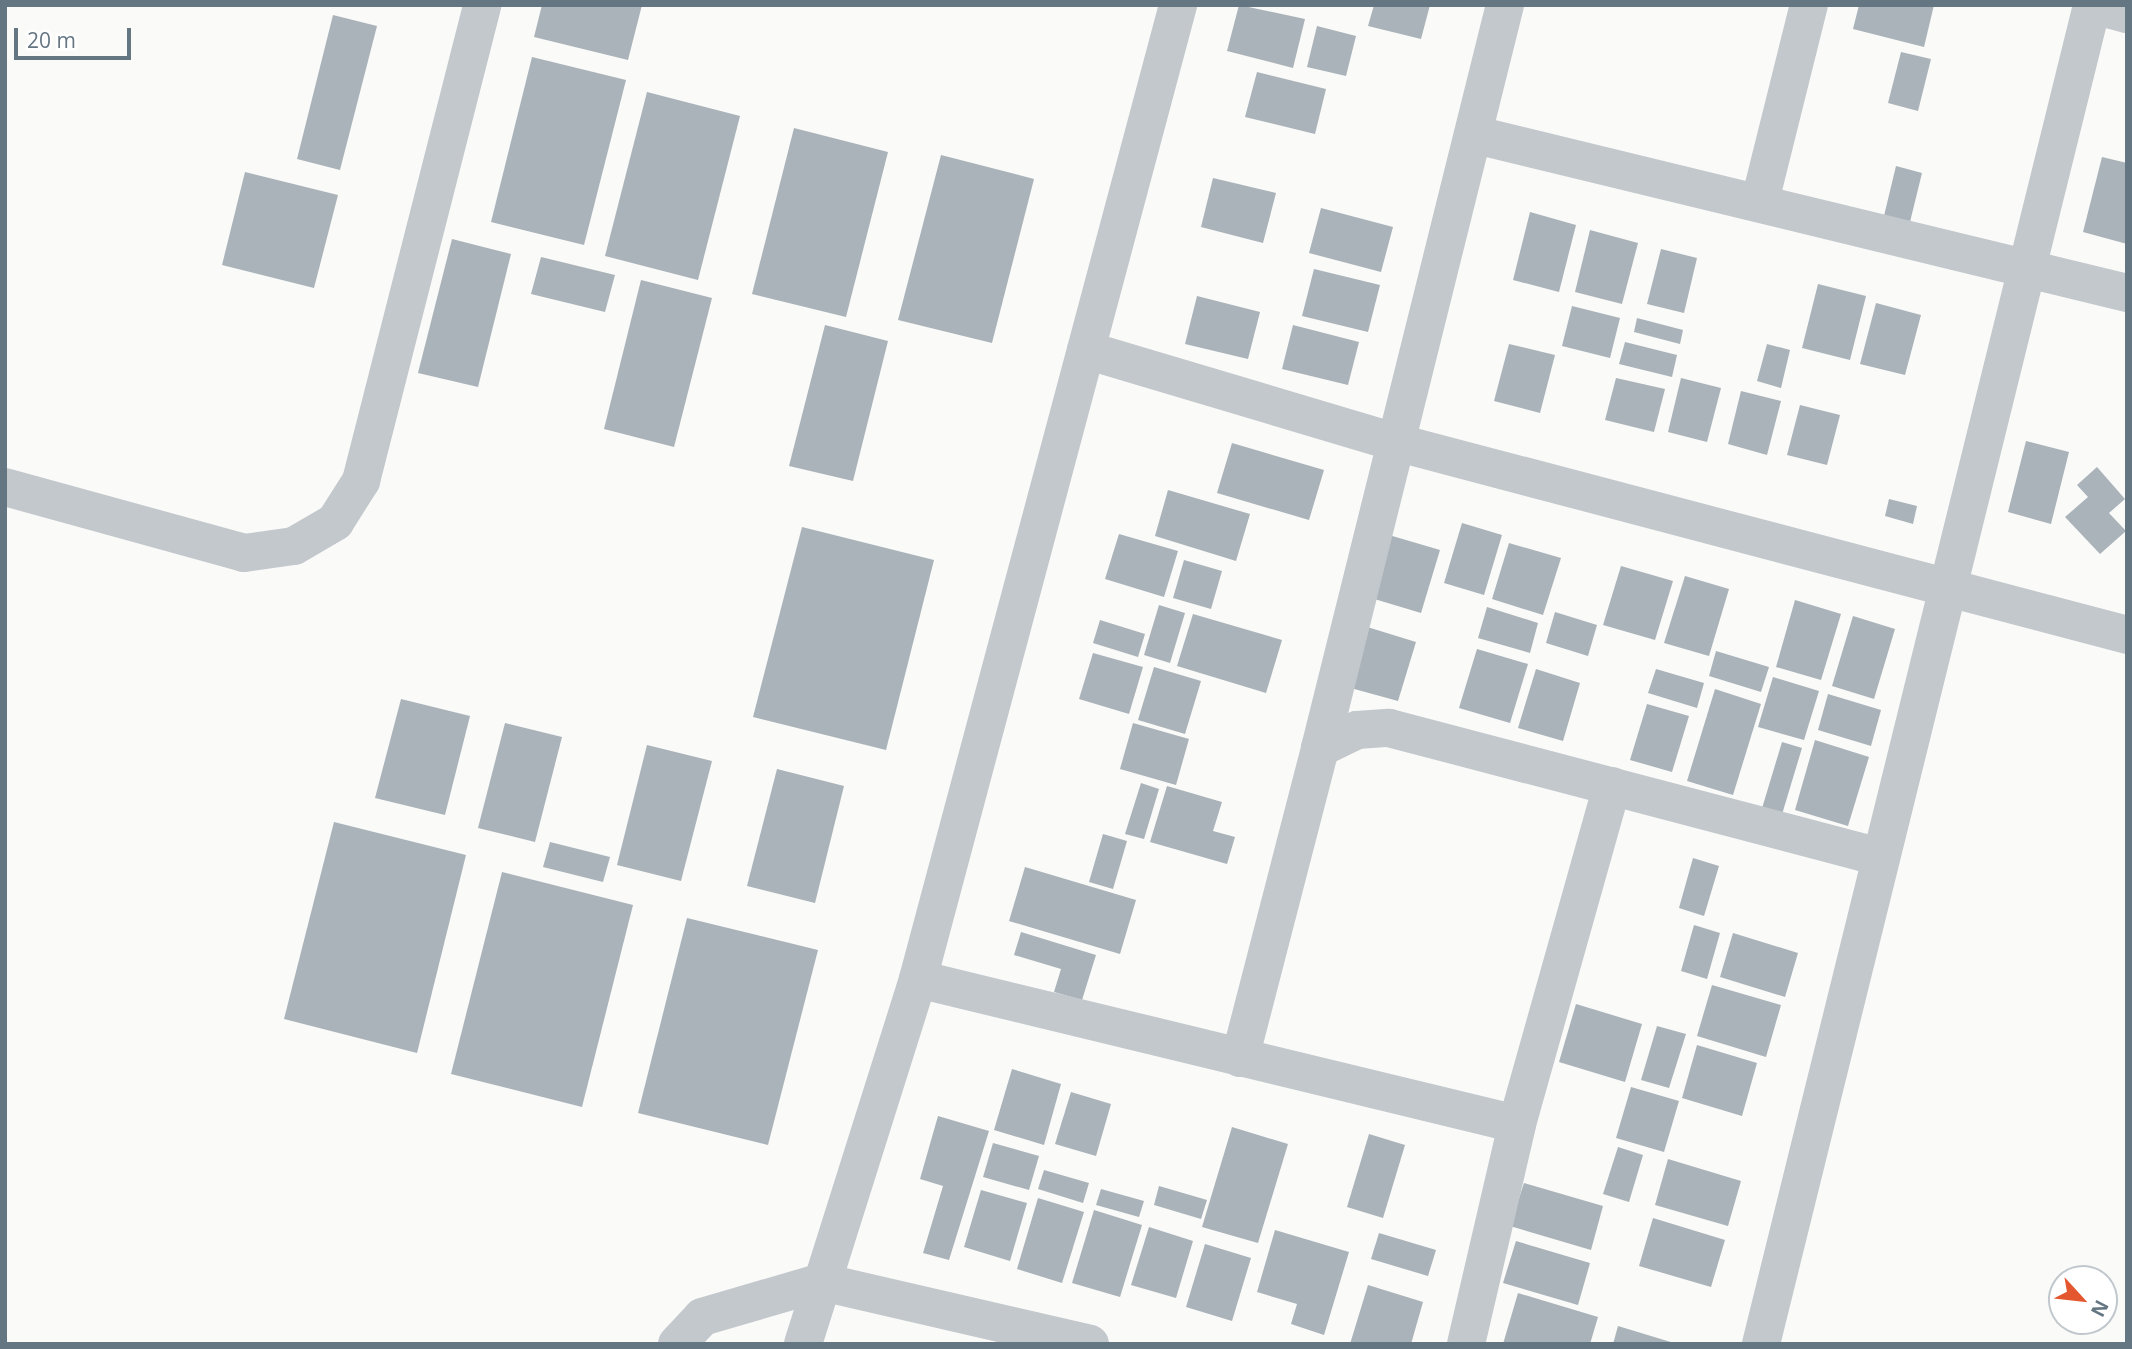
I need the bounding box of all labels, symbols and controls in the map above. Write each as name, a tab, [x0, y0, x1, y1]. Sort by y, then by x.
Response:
scale bar	[18, 14, 135, 58]
text: 20 m	[27, 26, 76, 54]
north arrow	[2048, 1265, 2118, 1335]
text: N	[2085, 1296, 2115, 1321]

